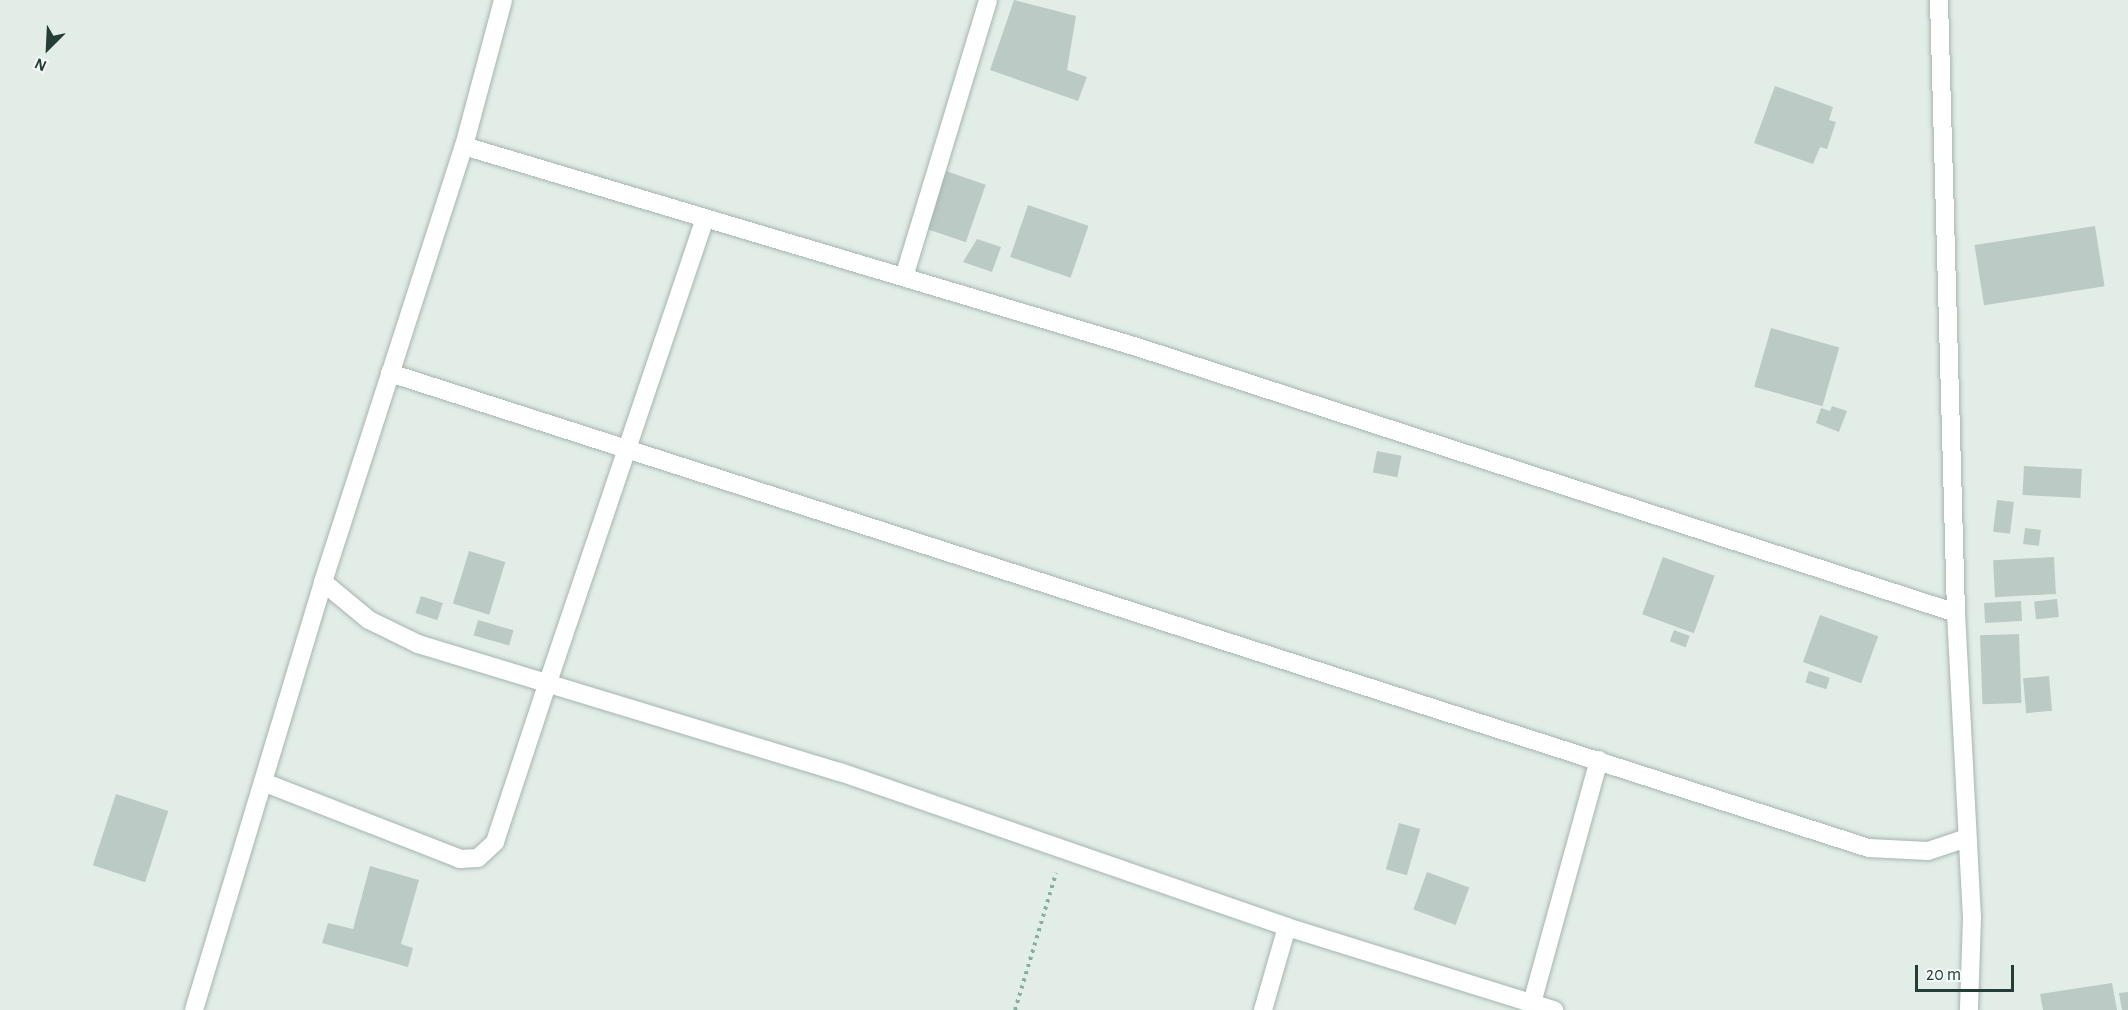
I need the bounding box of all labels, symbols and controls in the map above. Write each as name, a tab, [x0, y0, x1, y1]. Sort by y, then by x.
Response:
north arrow	[18, 18, 78, 78]
text: N	[32, 55, 49, 74]
scale bar	[1918, 953, 2017, 991]
text: 20 m	[1926, 966, 1961, 984]

